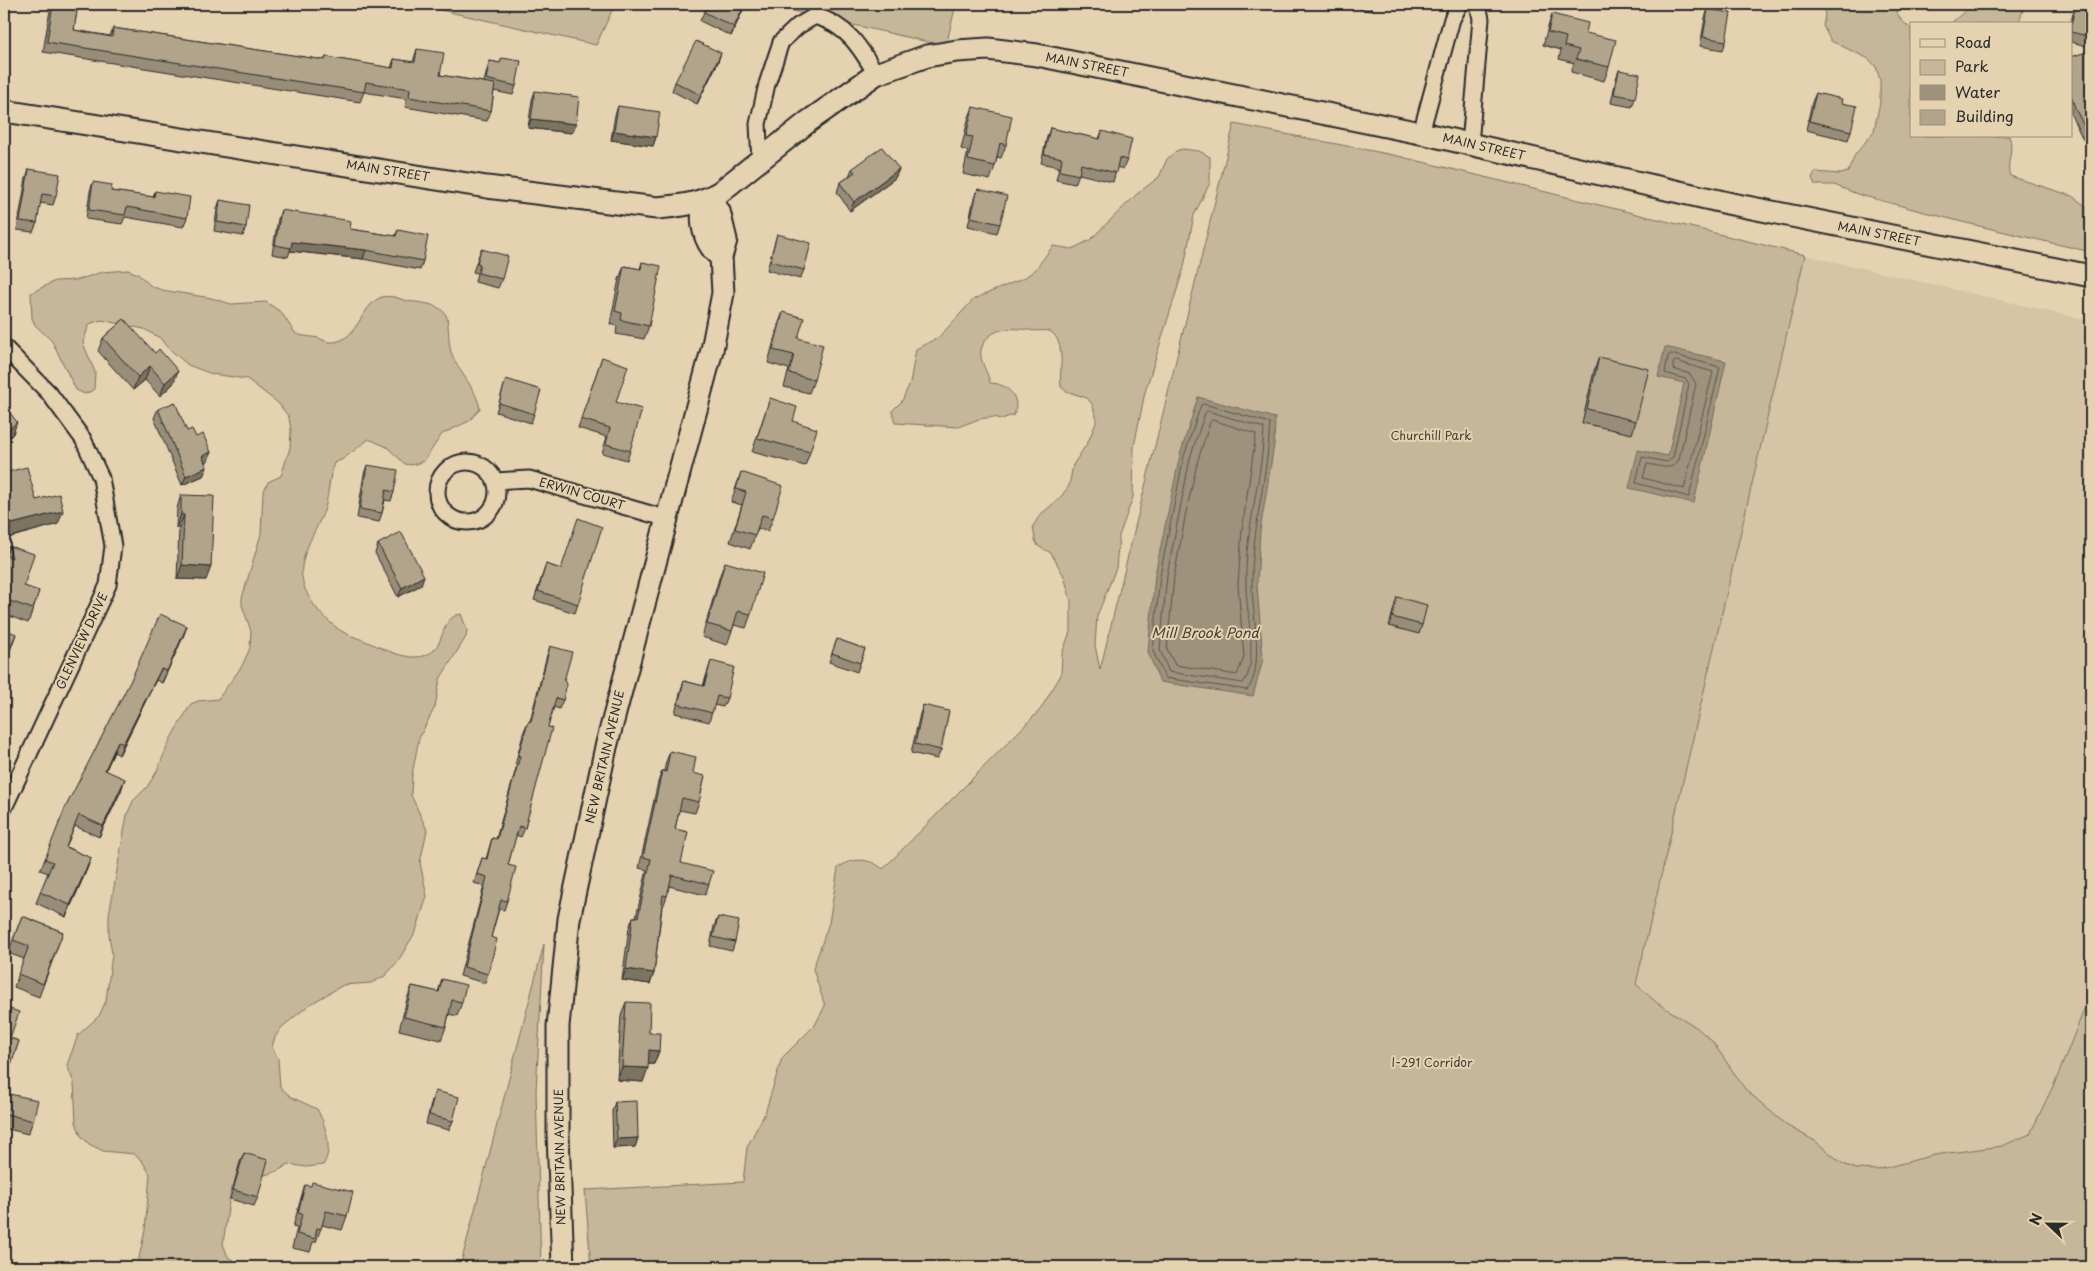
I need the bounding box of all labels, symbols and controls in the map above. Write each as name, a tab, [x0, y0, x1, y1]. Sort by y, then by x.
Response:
legend	[1910, 22, 2072, 138]
text: Road	[1955, 30, 1991, 53]
street label: MAIN STREET	[1044, 47, 1131, 81]
text: Park	[1955, 54, 1989, 77]
text: Water	[1955, 80, 2000, 103]
text: Building	[1955, 104, 2014, 127]
street label: MAIN STREET	[1441, 128, 1528, 164]
street label: MAIN STREET	[345, 155, 432, 186]
street label: MAIN STREET	[1836, 216, 1923, 250]
park label: Churchill Park	[1390, 426, 1472, 444]
street label: ERWIN COURT	[537, 472, 628, 514]
street label: GLENVIEW DRIVE	[51, 589, 112, 692]
water label: Mill Brook Pond	[1151, 622, 1261, 643]
street label: NEW BRITAIN AVENUE	[580, 688, 628, 825]
park label: I-291 Corridor	[1392, 1053, 1473, 1071]
street label: NEW BRITAIN AVENUE	[549, 1089, 569, 1225]
north arrow	[2022, 1198, 2072, 1248]
text: N	[2024, 1210, 2047, 1228]

